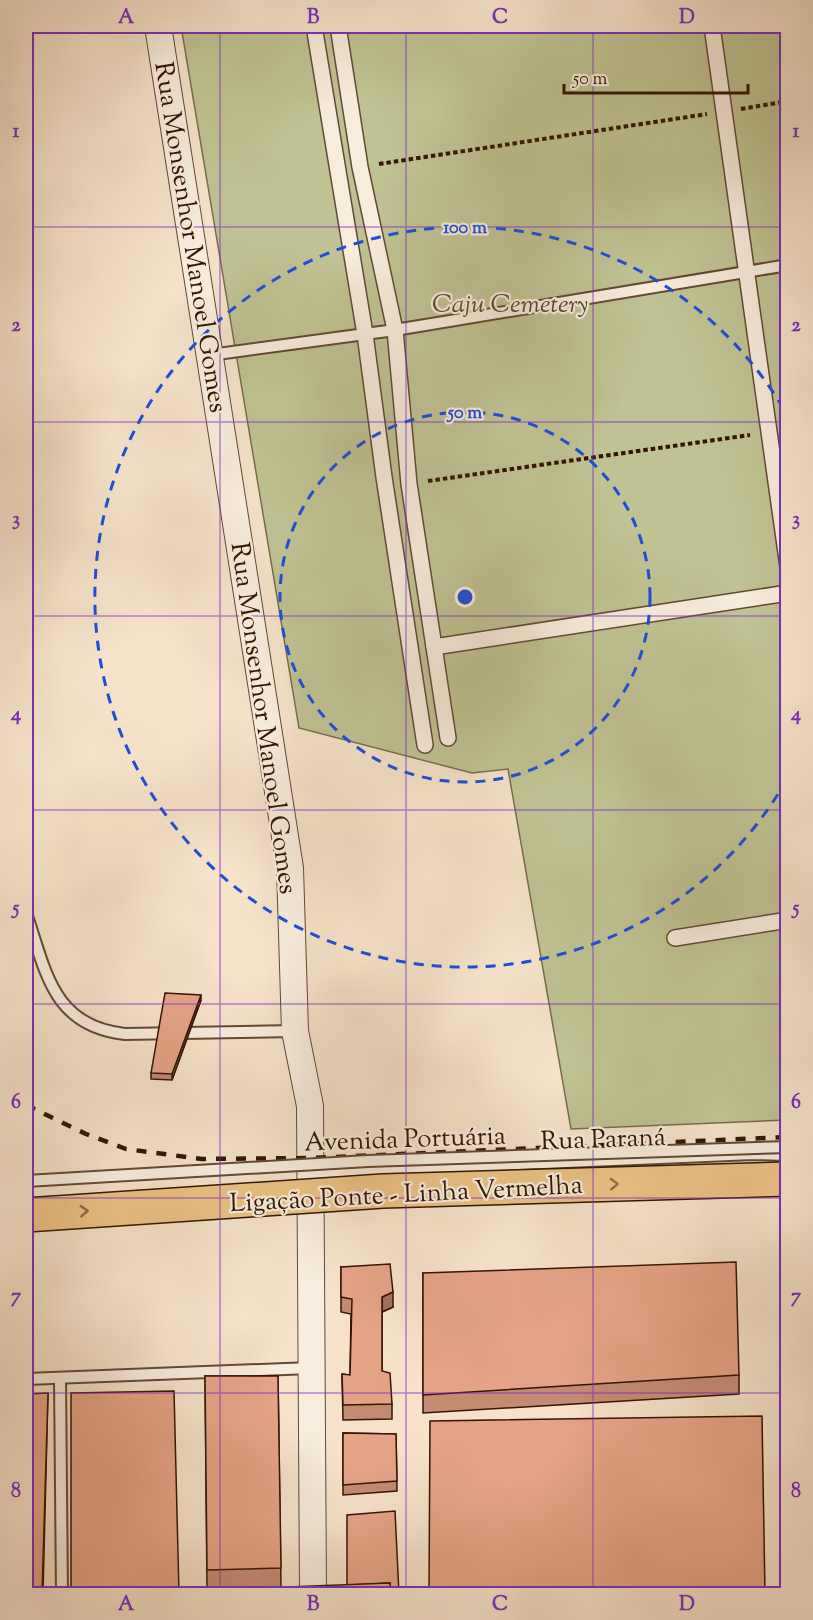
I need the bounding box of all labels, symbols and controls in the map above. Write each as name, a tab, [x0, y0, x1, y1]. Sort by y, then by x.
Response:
text: A	[118, 4, 135, 33]
text: B	[307, 4, 320, 33]
text: C	[492, 4, 508, 33]
text: D	[679, 4, 695, 33]
scale bar	[564, 57, 748, 95]
street label: Rua Monsenhor Manoel Gomes	[144, 59, 236, 415]
text: 50 m	[572, 67, 608, 93]
text: 1	[13, 118, 20, 147]
text: 1	[793, 118, 800, 147]
text: 100 m	[443, 216, 487, 242]
park label: Caju Cemetery	[432, 287, 588, 324]
text: 2	[11, 312, 21, 341]
text: 2	[791, 312, 801, 341]
text: 50 m	[446, 401, 482, 427]
text: 3	[12, 506, 20, 535]
text: 3	[792, 506, 800, 535]
street label: Rua Monsenhor Manoel Gomes	[220, 540, 306, 897]
centre of rings	[455, 587, 475, 607]
text: 4	[10, 701, 21, 730]
text: 4	[790, 701, 801, 730]
text: 5	[11, 895, 20, 924]
text: 5	[791, 895, 800, 924]
text: 6	[11, 1089, 21, 1118]
text: 6	[791, 1089, 801, 1118]
street label: Avenida Portuária	[304, 1118, 506, 1163]
street label: Rua Paraná	[540, 1120, 666, 1161]
street label: Ligação Ponte - Linha Vermelha	[229, 1168, 584, 1223]
one-way arrow	[610, 1178, 619, 1190]
one-way arrow	[79, 1205, 88, 1218]
text: 7	[11, 1283, 22, 1312]
text: 7	[791, 1283, 802, 1312]
text: 8	[11, 1478, 21, 1507]
text: 8	[791, 1478, 801, 1507]
text: A	[118, 1591, 135, 1620]
text: B	[307, 1591, 320, 1620]
text: C	[492, 1591, 508, 1620]
text: D	[679, 1591, 695, 1620]

